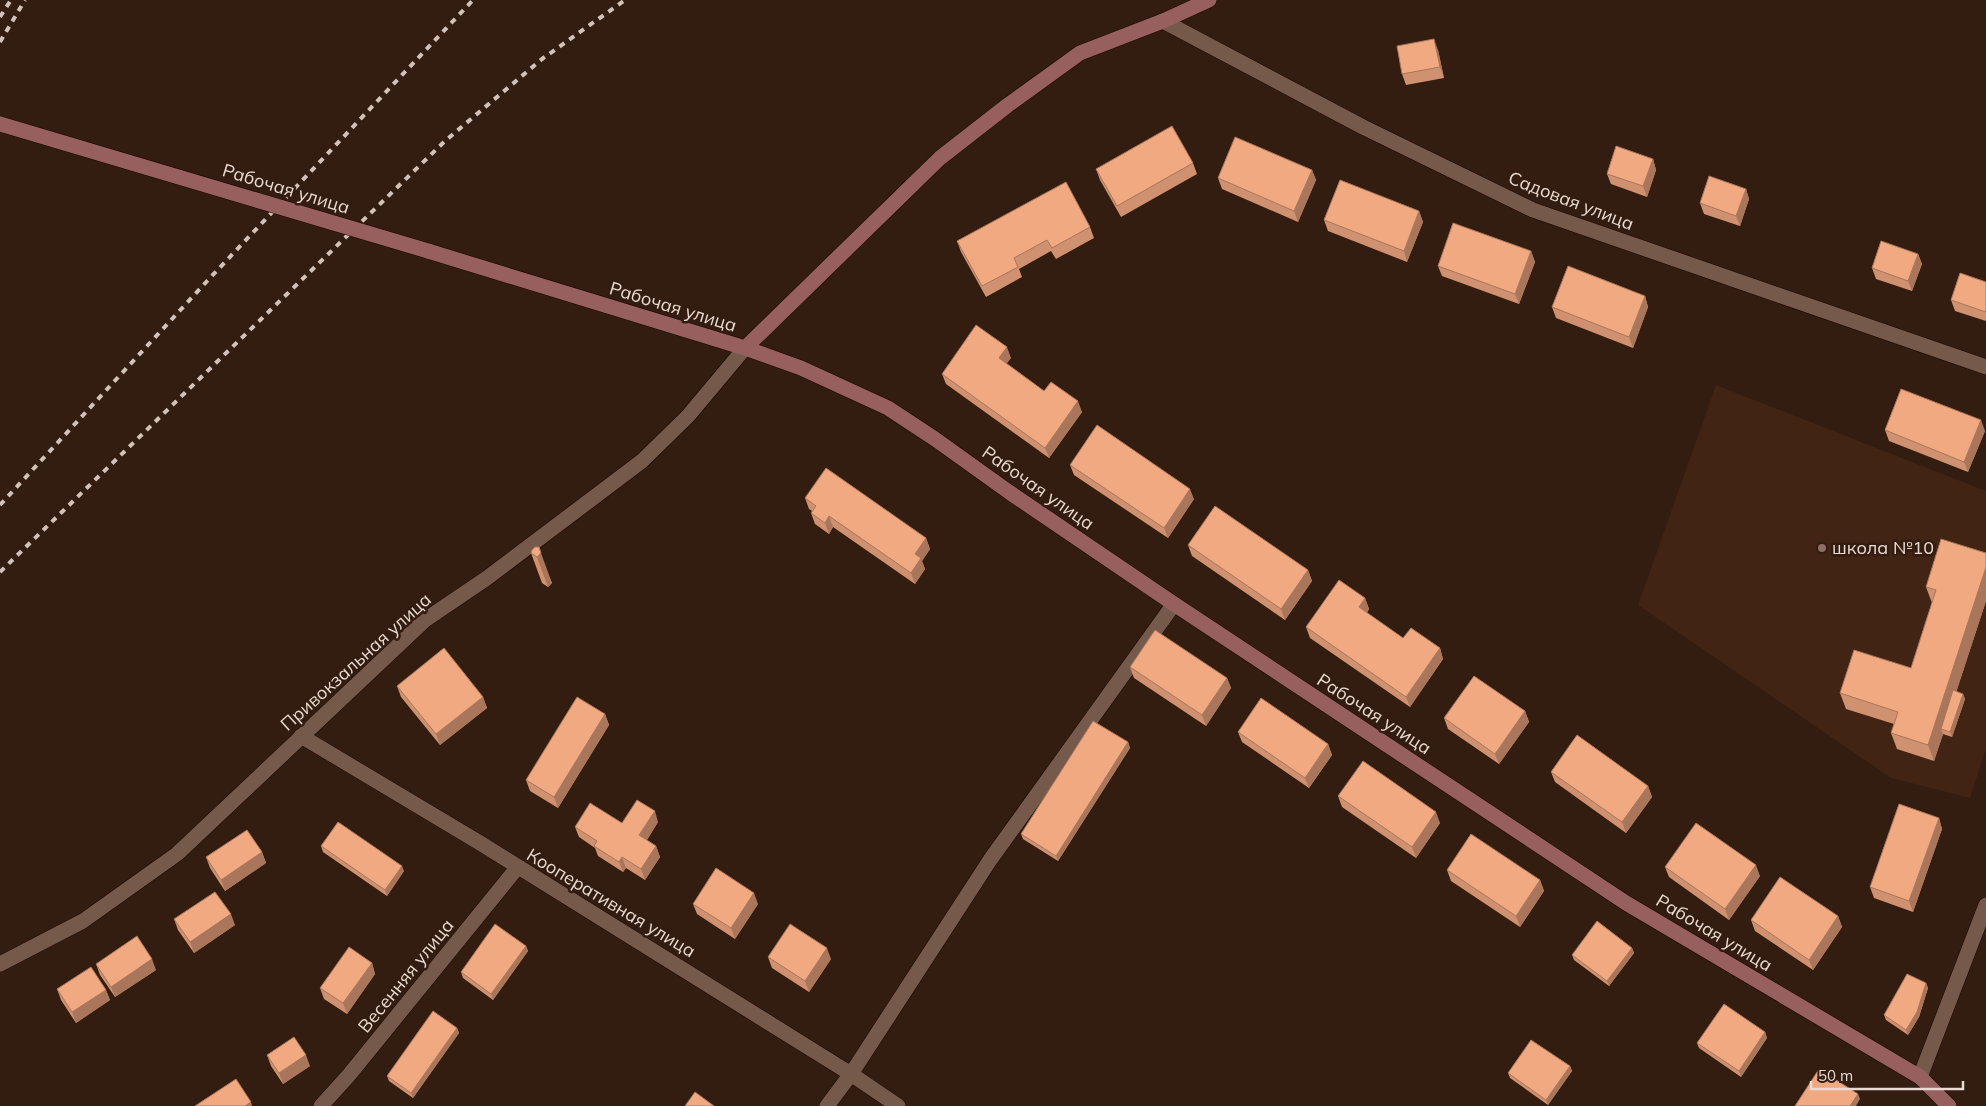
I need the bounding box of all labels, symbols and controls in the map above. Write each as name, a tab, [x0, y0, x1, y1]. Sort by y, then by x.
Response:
street label: Рабочая улица	[220, 158, 352, 219]
street label: Садовая улица	[1505, 166, 1637, 235]
street label: Рабочая улица	[607, 276, 739, 337]
street label: Рабочая улица	[978, 440, 1099, 535]
place label: школа №10	[1832, 536, 1934, 559]
marker: школа №10	[1816, 542, 1828, 554]
street label: Привокзальная улица	[276, 588, 436, 735]
street label: Рабочая улица	[1313, 668, 1436, 759]
street label: Кооперативная улица	[523, 843, 700, 962]
street label: Рабочая улица	[1652, 889, 1777, 976]
street label: Весенняя улица	[353, 914, 459, 1037]
scale bar	[1811, 1058, 1964, 1090]
text: 50 m	[1818, 1066, 1853, 1085]

